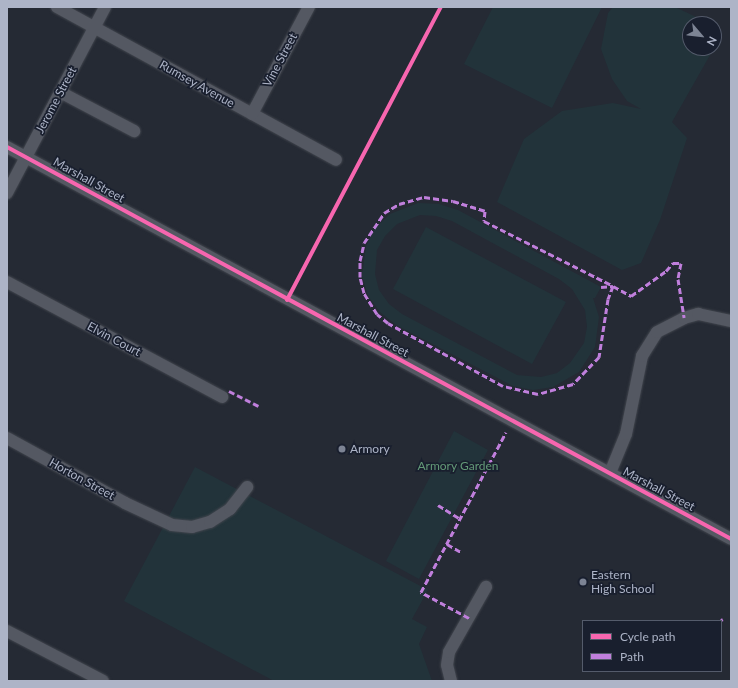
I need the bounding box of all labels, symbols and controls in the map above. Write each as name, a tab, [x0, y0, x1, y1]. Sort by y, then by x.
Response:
north arrow	[682, 16, 722, 56]
street label: Vine Street	[260, 31, 300, 89]
text: N	[704, 35, 720, 48]
street label: Rumsey Avenue	[157, 57, 237, 111]
street label: Jerome Street	[33, 64, 79, 136]
street label: Marshall Street	[51, 154, 127, 206]
street label: Marshall Street	[335, 310, 411, 360]
street label: Elvin Court	[85, 319, 143, 359]
place label: Armory	[350, 442, 390, 456]
marker: Armory	[337, 444, 347, 454]
street label: Horton Street	[47, 455, 117, 503]
park label: Armory Garden	[417, 459, 499, 473]
street label: Marshall Street	[621, 464, 697, 514]
place label: Eastern High School	[591, 568, 654, 596]
marker: Eastern High School	[578, 577, 588, 587]
legend	[582, 620, 722, 672]
text: Cycle path	[620, 629, 675, 644]
text: Path	[620, 649, 644, 664]

